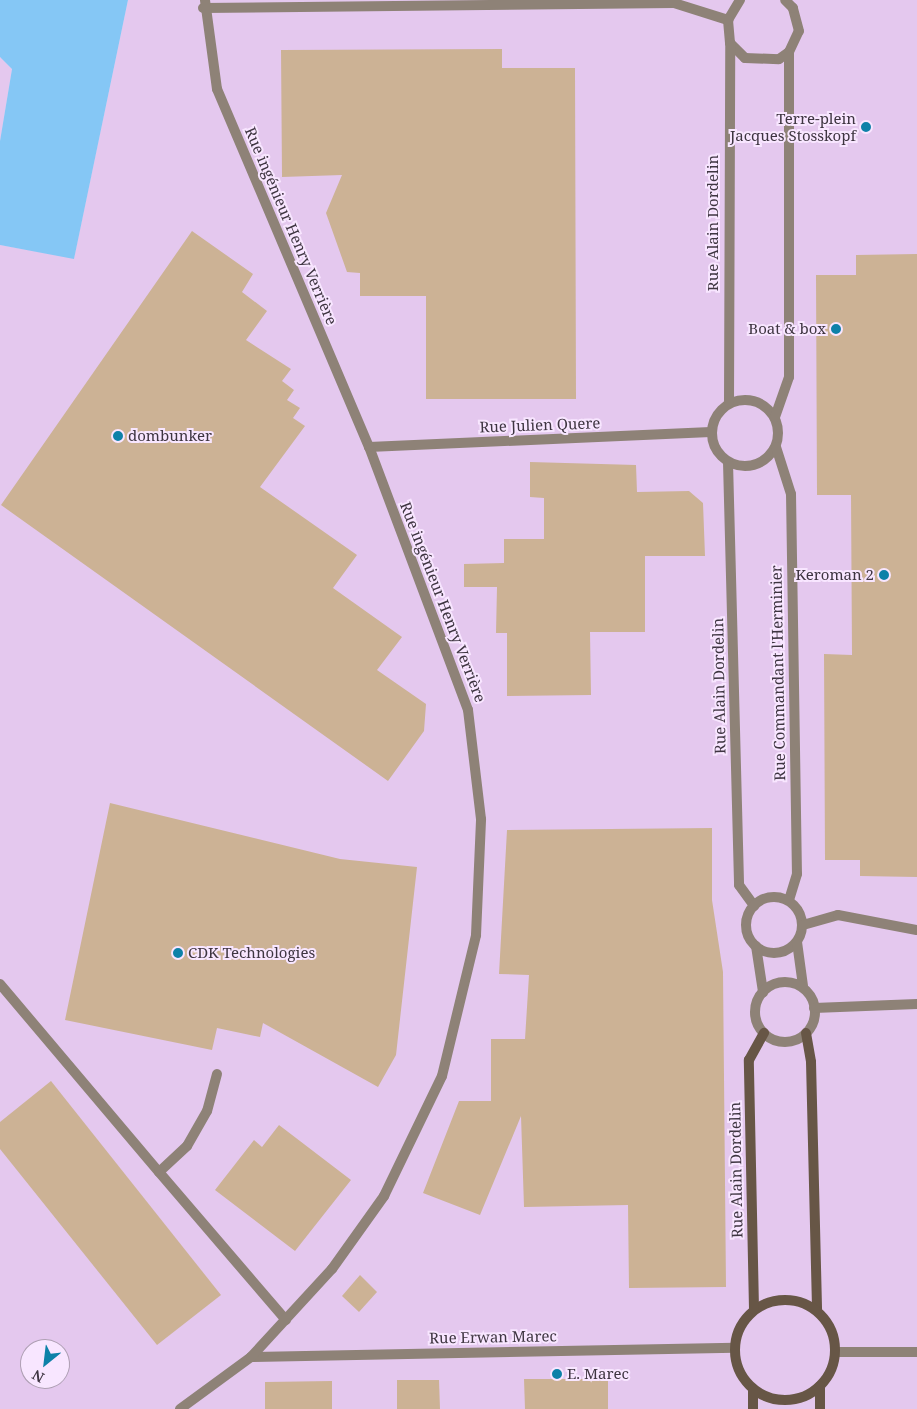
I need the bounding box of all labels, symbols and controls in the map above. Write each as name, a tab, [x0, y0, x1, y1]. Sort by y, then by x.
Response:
place label: Terre-plein Jacques Stosskopf	[730, 109, 856, 144]
marker: Terre-plein Jacques Stosskopf	[860, 121, 872, 133]
street label: Rue ingénieur Henry Verrière	[241, 124, 341, 328]
street label: Rue Alain Dordelin	[704, 155, 722, 291]
place label: Boat & box	[748, 320, 826, 338]
marker: Boat & box	[830, 323, 842, 335]
street label: Rue Julien Quere	[479, 414, 601, 436]
place label: dombunker	[128, 427, 212, 445]
marker: dombunker	[112, 430, 124, 442]
street label: Rue ingénieur Henry Verrière	[396, 499, 490, 705]
street label: Rue Commandant l'Herminier	[767, 565, 789, 781]
place label: Keroman 2	[795, 566, 874, 584]
marker: Keroman 2	[878, 569, 890, 581]
street label: Rue Alain Dordelin	[709, 618, 729, 754]
place label: CDK Technologies	[188, 944, 315, 962]
marker: CDK Technologies	[172, 947, 184, 959]
street label: Rue Alain Dordelin	[726, 1102, 746, 1238]
street label: Rue Erwan Marec	[429, 1327, 557, 1347]
north arrow	[20, 1339, 70, 1389]
place label: E. Marec	[567, 1365, 629, 1383]
text: N	[29, 1366, 47, 1388]
marker: E. Marec	[551, 1368, 563, 1380]

